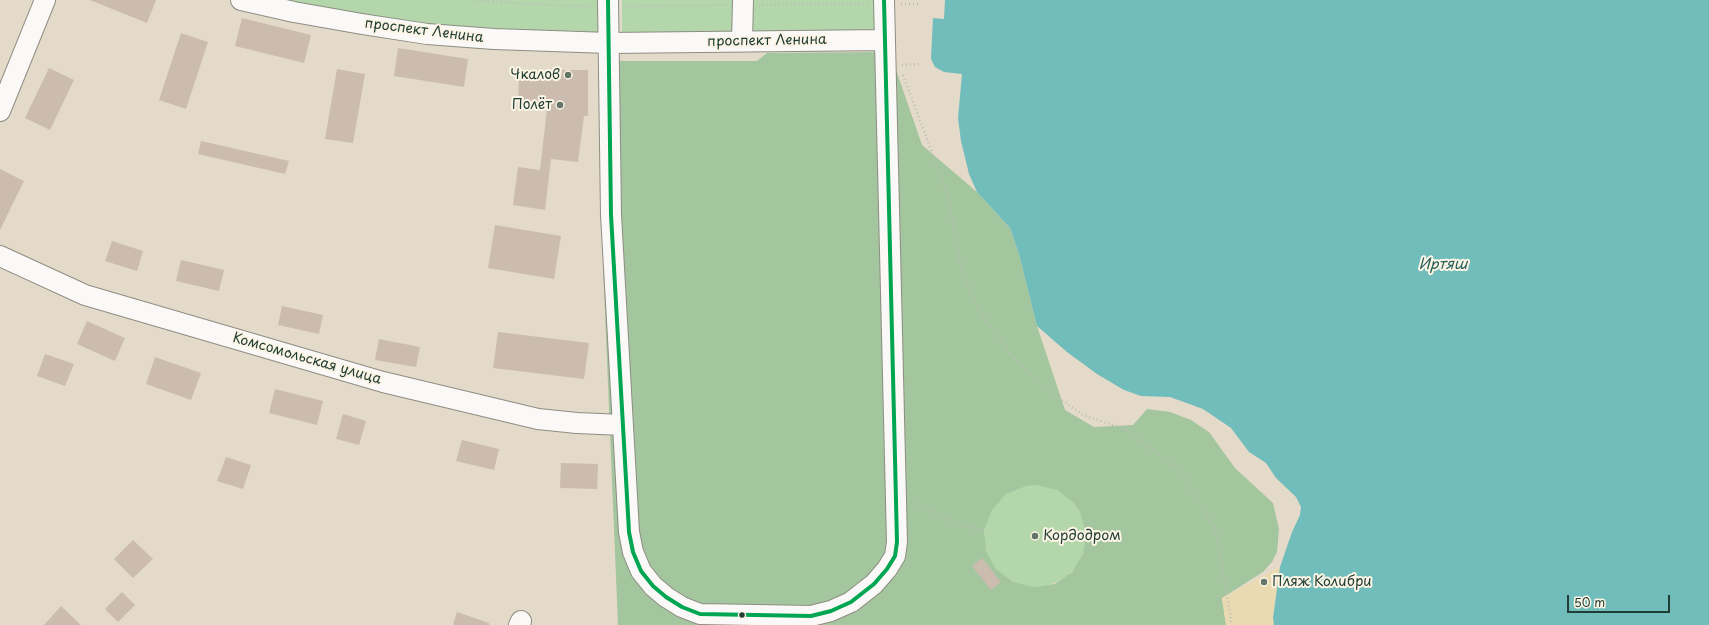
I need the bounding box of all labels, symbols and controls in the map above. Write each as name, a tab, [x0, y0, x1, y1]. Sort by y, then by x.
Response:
street label: проспект Ленина	[364, 15, 484, 47]
street label: проспект Ленина	[707, 32, 827, 50]
place label: Чкалов	[510, 67, 560, 83]
marker: Чкалов	[563, 70, 573, 80]
place label: Полёт	[512, 97, 552, 113]
marker: Полёт	[555, 100, 565, 110]
water label: Иртяш	[1419, 256, 1467, 274]
street label: Комсомольская улица	[231, 330, 383, 388]
place label: Кордодром	[1043, 528, 1121, 544]
marker: Кордодром	[1030, 531, 1040, 541]
place label: Пляж Колибри	[1272, 574, 1372, 590]
marker: Пляж Колибри	[1259, 577, 1269, 587]
scale bar	[1569, 587, 1672, 613]
text: 50 m	[1574, 593, 1605, 611]
unlabelled marker	[737, 610, 747, 620]

